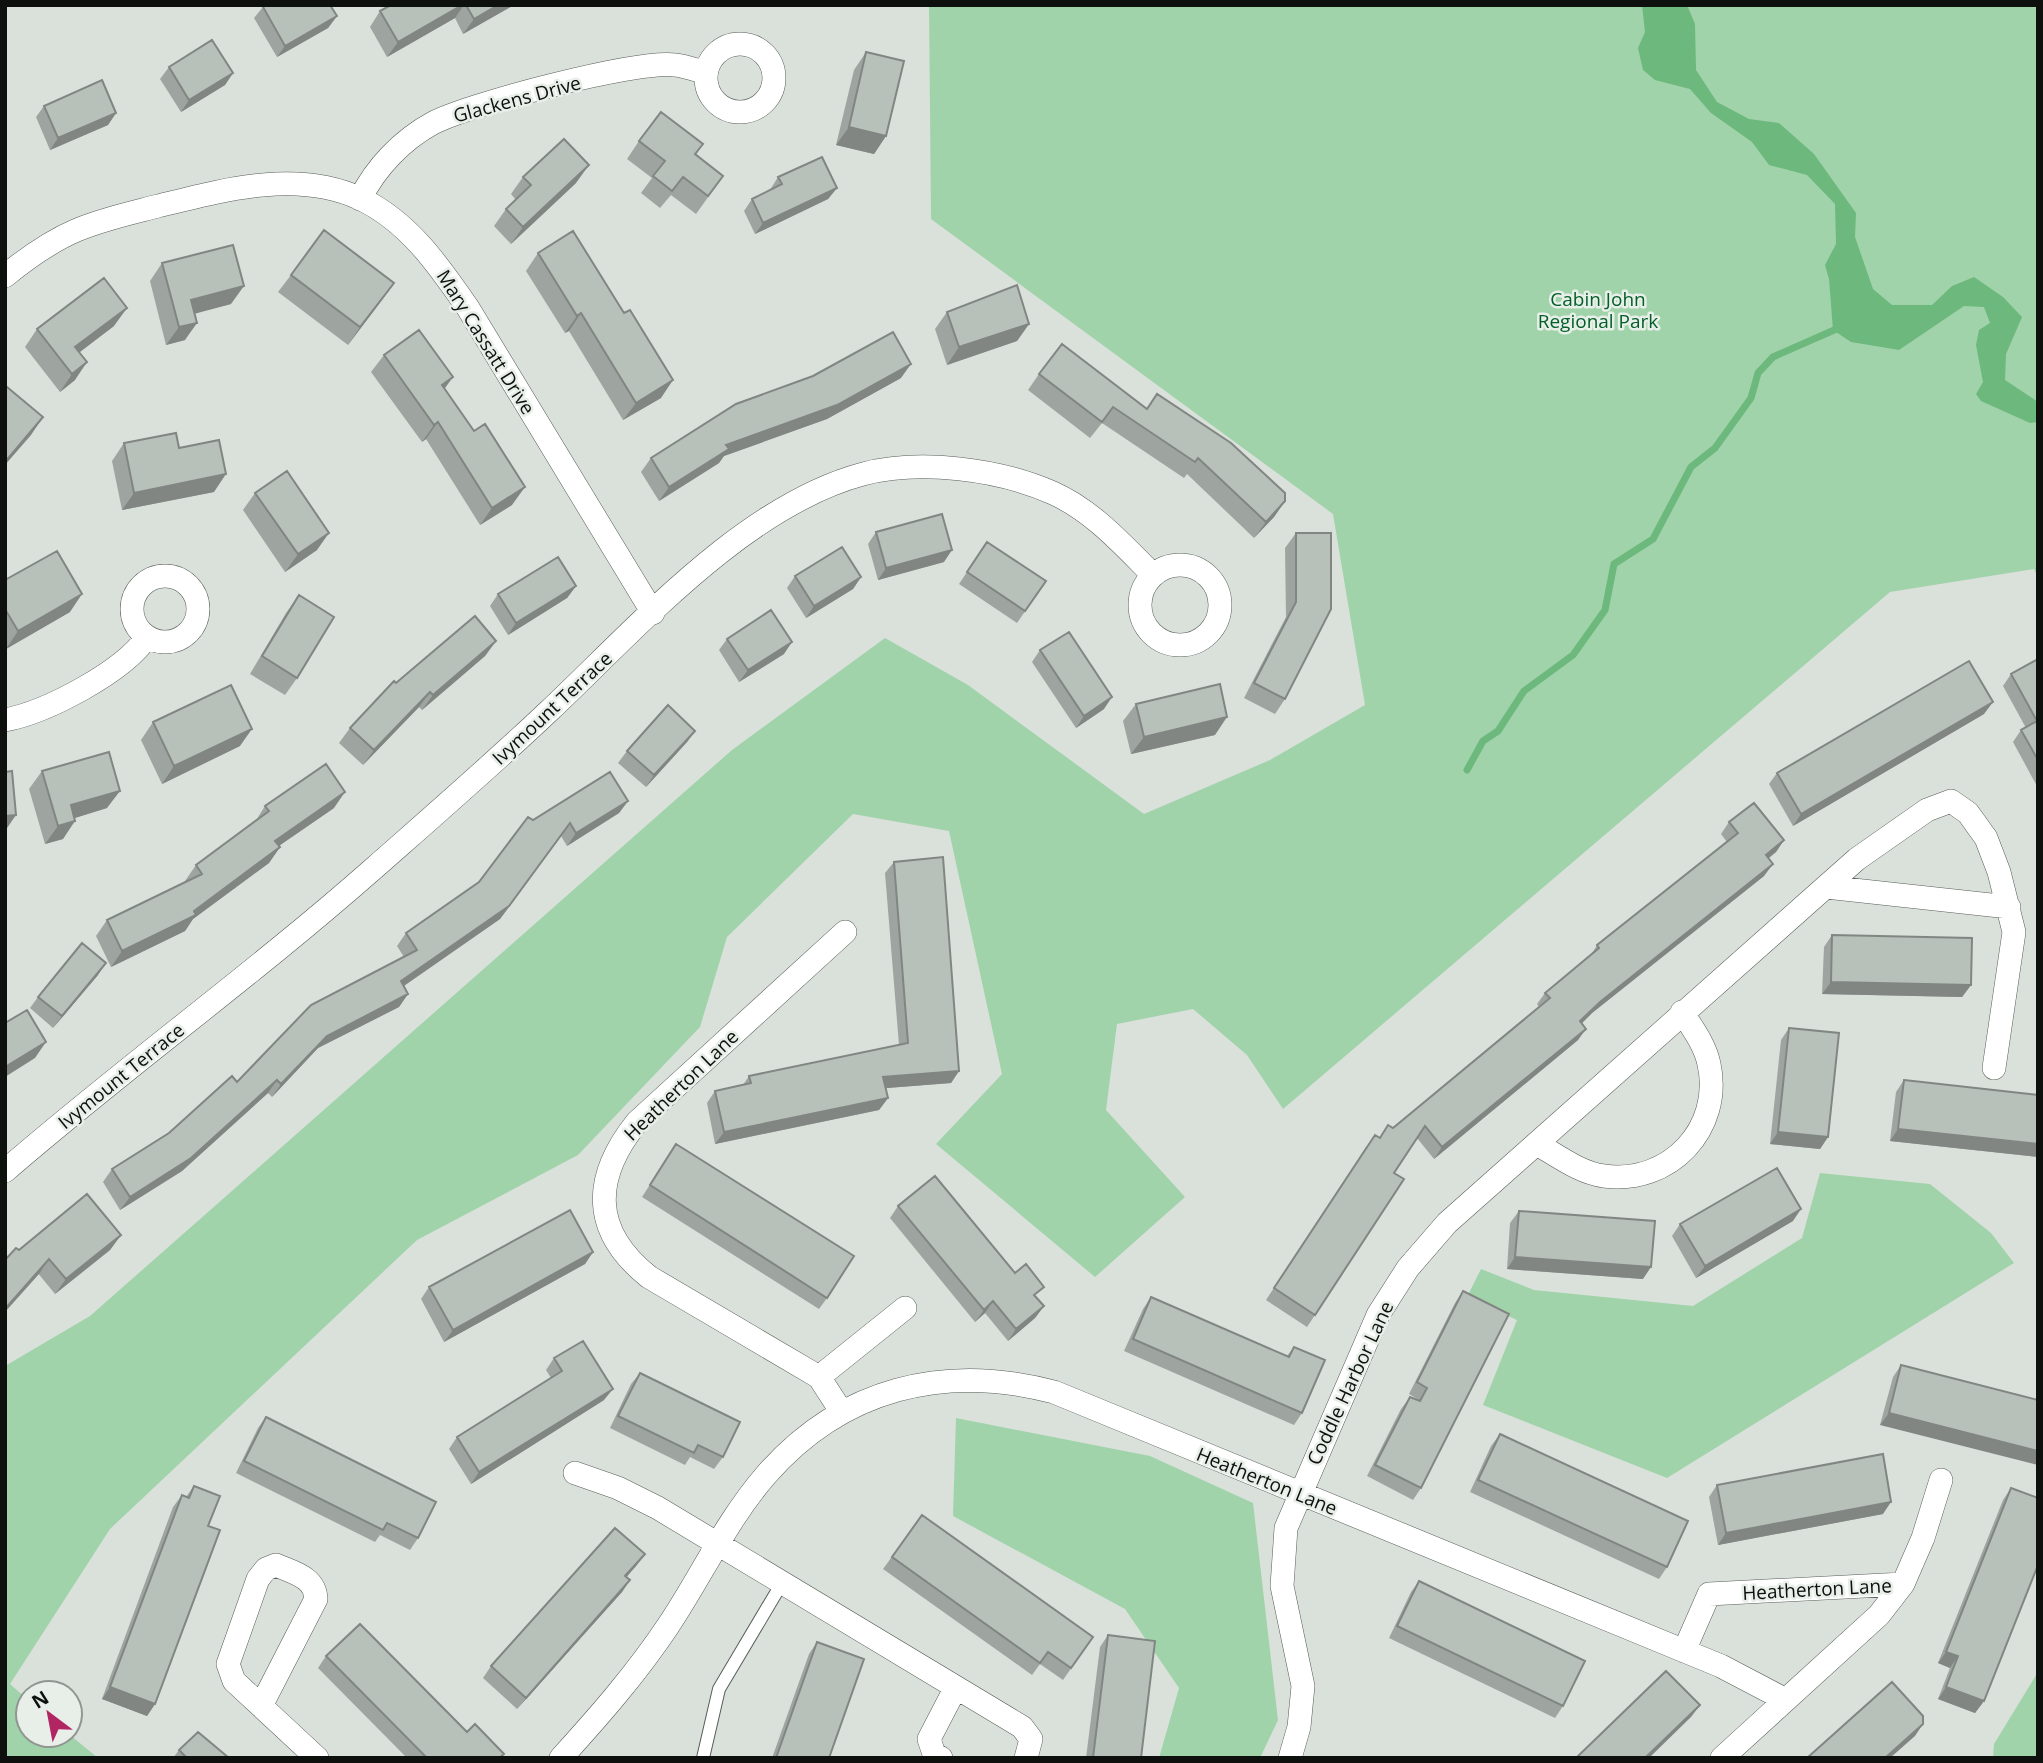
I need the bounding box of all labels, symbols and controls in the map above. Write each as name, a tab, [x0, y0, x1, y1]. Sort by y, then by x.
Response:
street label: Glackens Drive	[450, 69, 584, 129]
street label: Mary Cassatt Drive	[431, 265, 541, 419]
park label: Cabin John Regional Park	[1538, 286, 1658, 334]
street label: Ivymount Terrace	[486, 646, 618, 770]
street label: Ivymount Terrace	[52, 1017, 190, 1135]
street label: Heatherton Lane	[618, 1024, 744, 1146]
street label: Coddle Harbor Lane	[1301, 1297, 1399, 1469]
street label: Heatherton Lane	[1193, 1441, 1341, 1521]
street label: Heatherton Lane	[1742, 1572, 1892, 1606]
north arrow	[14, 1679, 84, 1749]
text: N	[27, 1684, 53, 1715]

